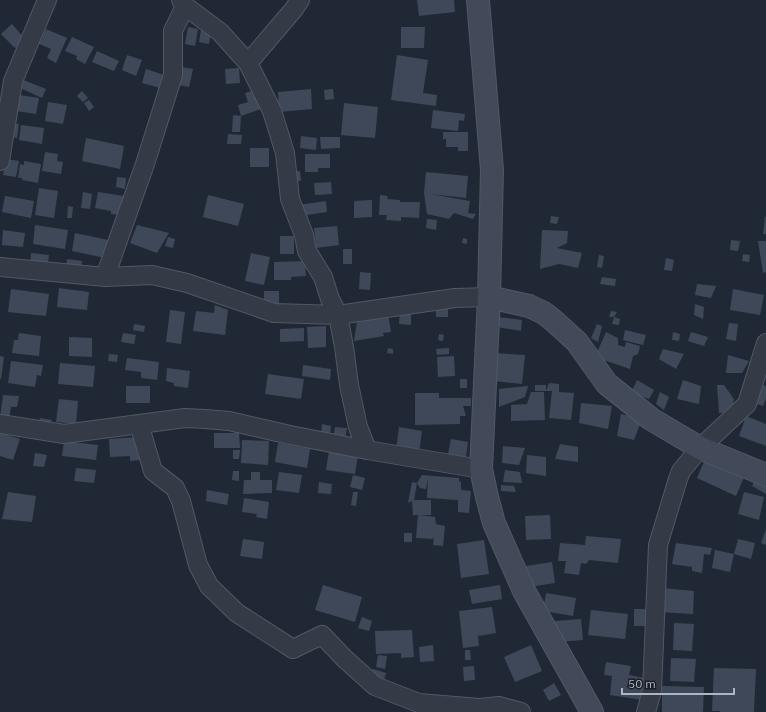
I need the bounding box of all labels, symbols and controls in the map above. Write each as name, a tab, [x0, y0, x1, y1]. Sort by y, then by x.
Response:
scale bar	[622, 670, 734, 696]
text: 50 m	[628, 676, 656, 691]

